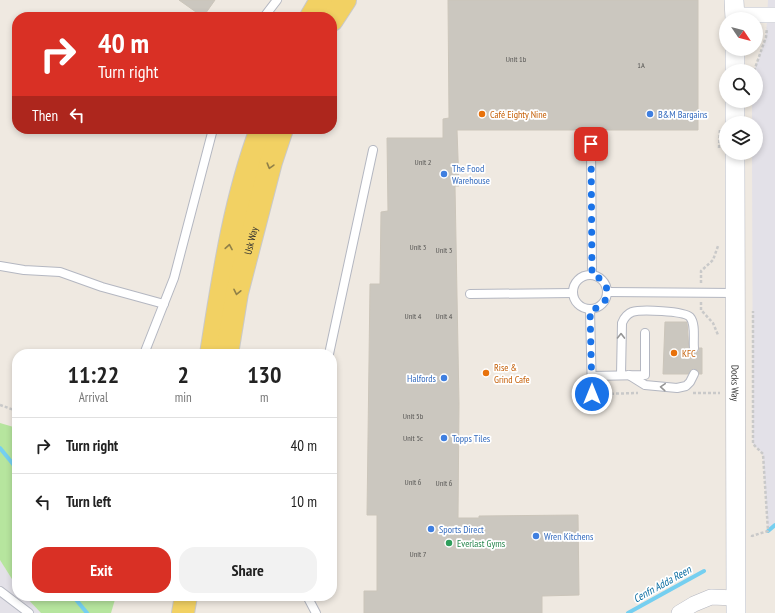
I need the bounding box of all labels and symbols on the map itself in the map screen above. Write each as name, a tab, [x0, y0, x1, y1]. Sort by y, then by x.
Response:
north arrow	[719, 12, 763, 56]
house number: Unit 1b	[506, 54, 527, 64]
house number: 1A	[637, 60, 645, 70]
place label: Café Eighty Nine	[490, 108, 547, 121]
place label: B&M Bargains	[658, 108, 708, 121]
marker: Café Eighty Nine	[477, 109, 487, 119]
marker: B&M Bargains	[645, 109, 655, 119]
pin	[574, 127, 608, 161]
house number: Unit 2	[415, 157, 432, 167]
one-way arrow	[266, 162, 275, 169]
place label: The Food Warehouse	[452, 162, 490, 187]
marker: The Food Warehouse	[439, 169, 449, 179]
street label: Usk Way	[241, 225, 261, 256]
house number: Unit 3	[410, 242, 427, 252]
one-way arrow	[224, 243, 233, 250]
house number: Unit 3	[436, 245, 453, 255]
one-way arrow	[234, 289, 242, 295]
house number: Unit 4	[405, 311, 422, 321]
house number: Unit 4	[436, 311, 453, 321]
one-way arrow	[617, 333, 625, 339]
place label: KFC	[682, 347, 696, 360]
marker: KFC	[669, 348, 679, 358]
place label: Rise & Grind Cafe	[494, 361, 530, 386]
street label: Docks Way	[728, 365, 742, 402]
marker: Rise & Grind Cafe	[481, 368, 491, 378]
place label: Halfords	[407, 372, 437, 385]
marker: Halfords	[439, 373, 449, 383]
position arrow	[571, 373, 613, 415]
one-way arrow	[660, 382, 666, 391]
house number: Unit 5b	[403, 411, 424, 421]
place label: Topps Tiles	[452, 432, 491, 445]
house number: Unit 5c	[403, 433, 423, 443]
marker: Topps Tiles	[439, 433, 449, 443]
house number: Unit 6	[405, 477, 422, 487]
house number: Unit 6	[436, 478, 453, 488]
place label: Sports Direct	[439, 523, 484, 536]
marker: Sports Direct	[426, 524, 436, 534]
place label: Wren Kitchens	[544, 530, 594, 543]
marker: Wren Kitchens	[531, 531, 541, 541]
place label: Everlast Gyms	[457, 537, 506, 550]
marker: Everlast Gyms	[444, 538, 454, 548]
house number: Unit 7	[410, 549, 427, 559]
water label: Cenfn Adda Reen	[631, 562, 694, 606]

